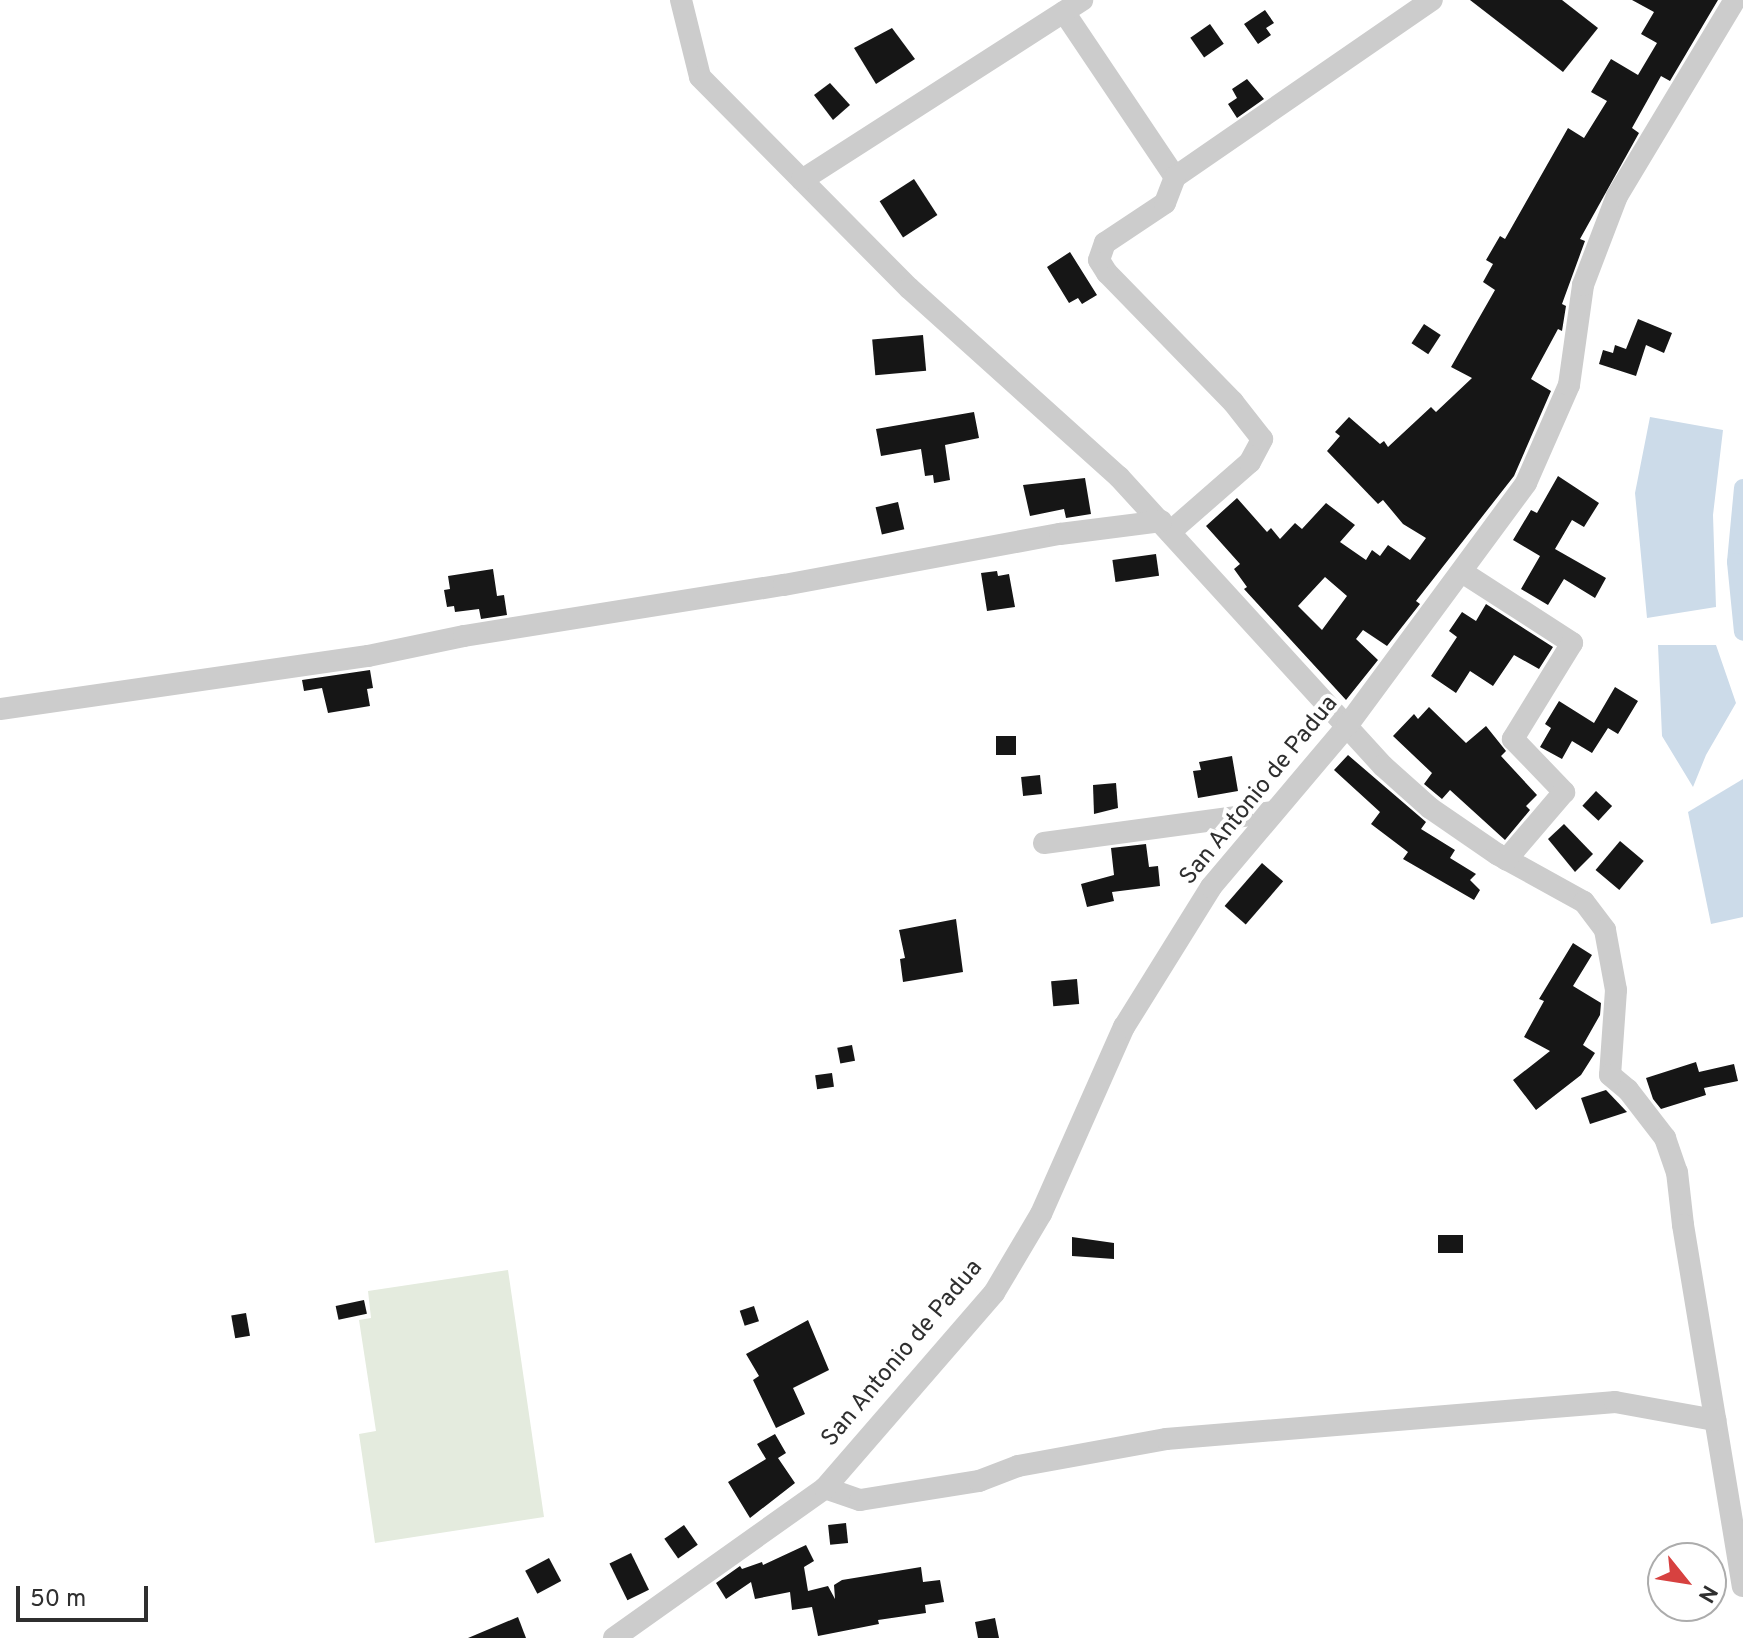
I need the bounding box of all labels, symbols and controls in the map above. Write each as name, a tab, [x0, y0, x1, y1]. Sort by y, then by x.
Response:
street label: San Antonio de Padua	[1175, 690, 1345, 892]
street label: San Antonio de Padua	[816, 1254, 990, 1454]
north arrow	[1647, 1542, 1727, 1622]
scale bar	[20, 1570, 152, 1620]
text: N	[1691, 1580, 1722, 1607]
text: 50 m	[30, 1585, 86, 1615]

